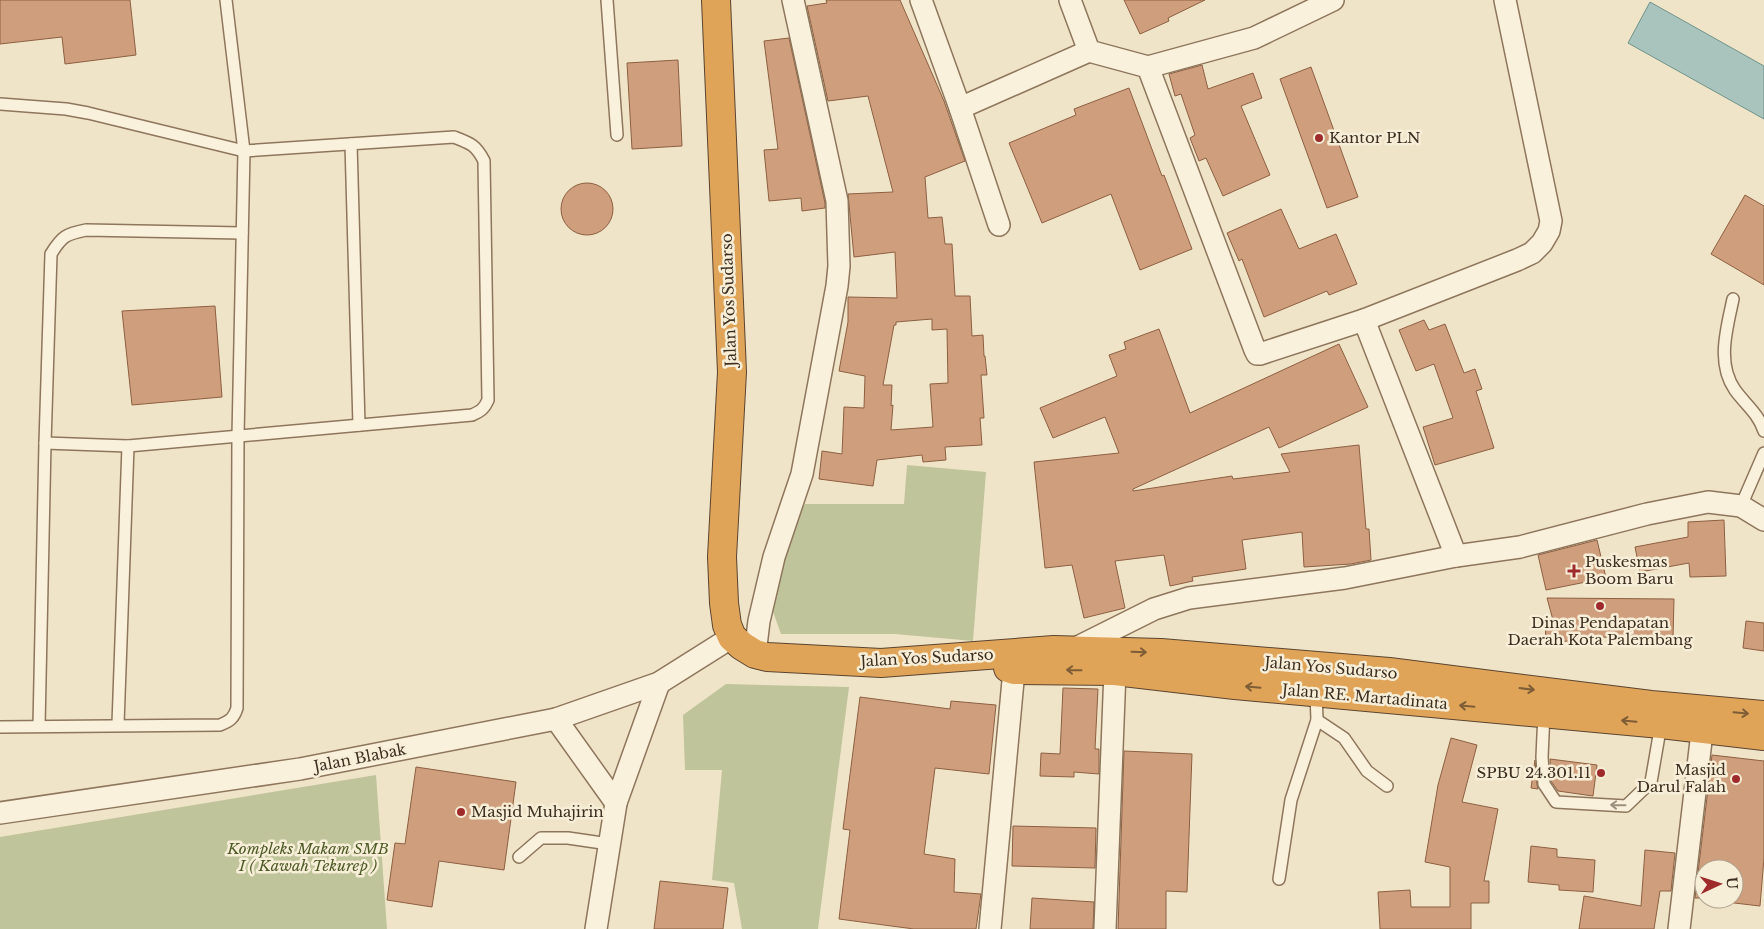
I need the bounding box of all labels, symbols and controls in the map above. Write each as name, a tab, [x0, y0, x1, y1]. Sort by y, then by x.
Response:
place label: Kantor PLN	[1329, 128, 1421, 147]
marker: Kantor PLN	[1313, 132, 1325, 144]
street label: Jalan Yos Sudarso	[717, 233, 740, 369]
place label: Puskesmas Boom Baru	[1585, 552, 1674, 588]
marker: Puskesmas Boom Baru	[1567, 564, 1581, 578]
marker: Dinas Pendapatan Daerah Kota Palembang	[1594, 600, 1606, 612]
place label: Dinas Pendapatan Daerah Kota Palembang	[1508, 613, 1693, 649]
street label: Jalan Yos Sudarso	[858, 645, 994, 671]
one-way arrow	[1131, 647, 1147, 656]
street label: Jalan Yos Sudarso	[1262, 652, 1398, 683]
one-way arrow	[1066, 665, 1082, 675]
street label: Jalan RE. Martadinata	[1279, 680, 1449, 713]
one-way arrow	[1245, 682, 1261, 691]
one-way arrow	[1519, 684, 1535, 694]
one-way arrow	[1459, 702, 1475, 711]
one-way arrow	[1733, 708, 1749, 718]
one-way arrow	[1621, 716, 1637, 726]
street label: Jalan Blabak	[310, 739, 408, 776]
place label: Masjid Darul Falah	[1637, 760, 1726, 796]
place label: SPBU 24.301.11	[1476, 763, 1591, 782]
marker: SPBU 24.301.11	[1595, 767, 1607, 779]
marker: Masjid Darul Falah	[1730, 773, 1742, 785]
one-way arrow	[1610, 800, 1626, 810]
place label: Masjid Muhajirin	[471, 802, 604, 821]
marker: Masjid Muhajirin	[455, 806, 467, 818]
park label: Kompleks Makam SMB I ( Kawah Tekurep )	[226, 839, 389, 875]
north arrow	[1694, 859, 1744, 909]
text: U	[1723, 876, 1741, 891]

